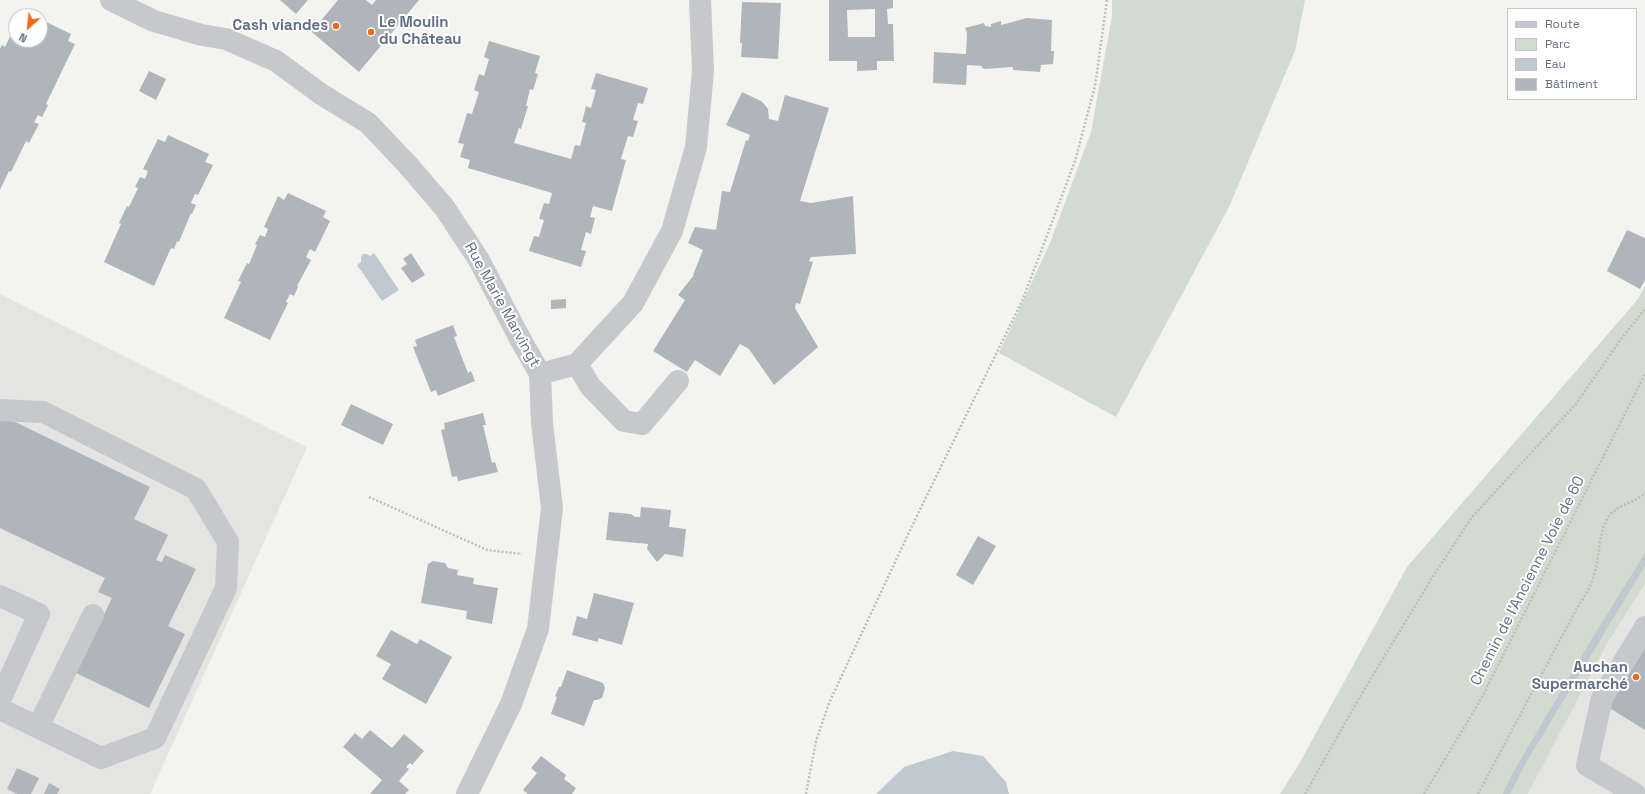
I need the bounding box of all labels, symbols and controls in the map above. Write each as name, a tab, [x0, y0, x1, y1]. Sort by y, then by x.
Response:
north arrow	[8, 8, 48, 48]
legend	[1507, 8, 1637, 100]
place label: Le Moulin du Château	[379, 14, 462, 49]
text: Route	[1545, 16, 1580, 32]
place label: Cash viandes	[233, 17, 328, 35]
marker: Cash viandes	[331, 21, 341, 31]
marker: Le Moulin du Château	[366, 27, 376, 37]
text: N	[17, 30, 29, 46]
text: Parc	[1545, 36, 1570, 52]
text: Eau	[1545, 56, 1566, 72]
text: Bâtiment	[1545, 76, 1598, 92]
street label: Rue Marie Marvingt	[460, 240, 544, 370]
street label: Chemin de l'Ancienne Voie de 60	[1467, 473, 1589, 689]
place label: Auchan Supermarché	[1532, 659, 1628, 694]
marker: Auchan Supermarché	[1631, 672, 1641, 682]

